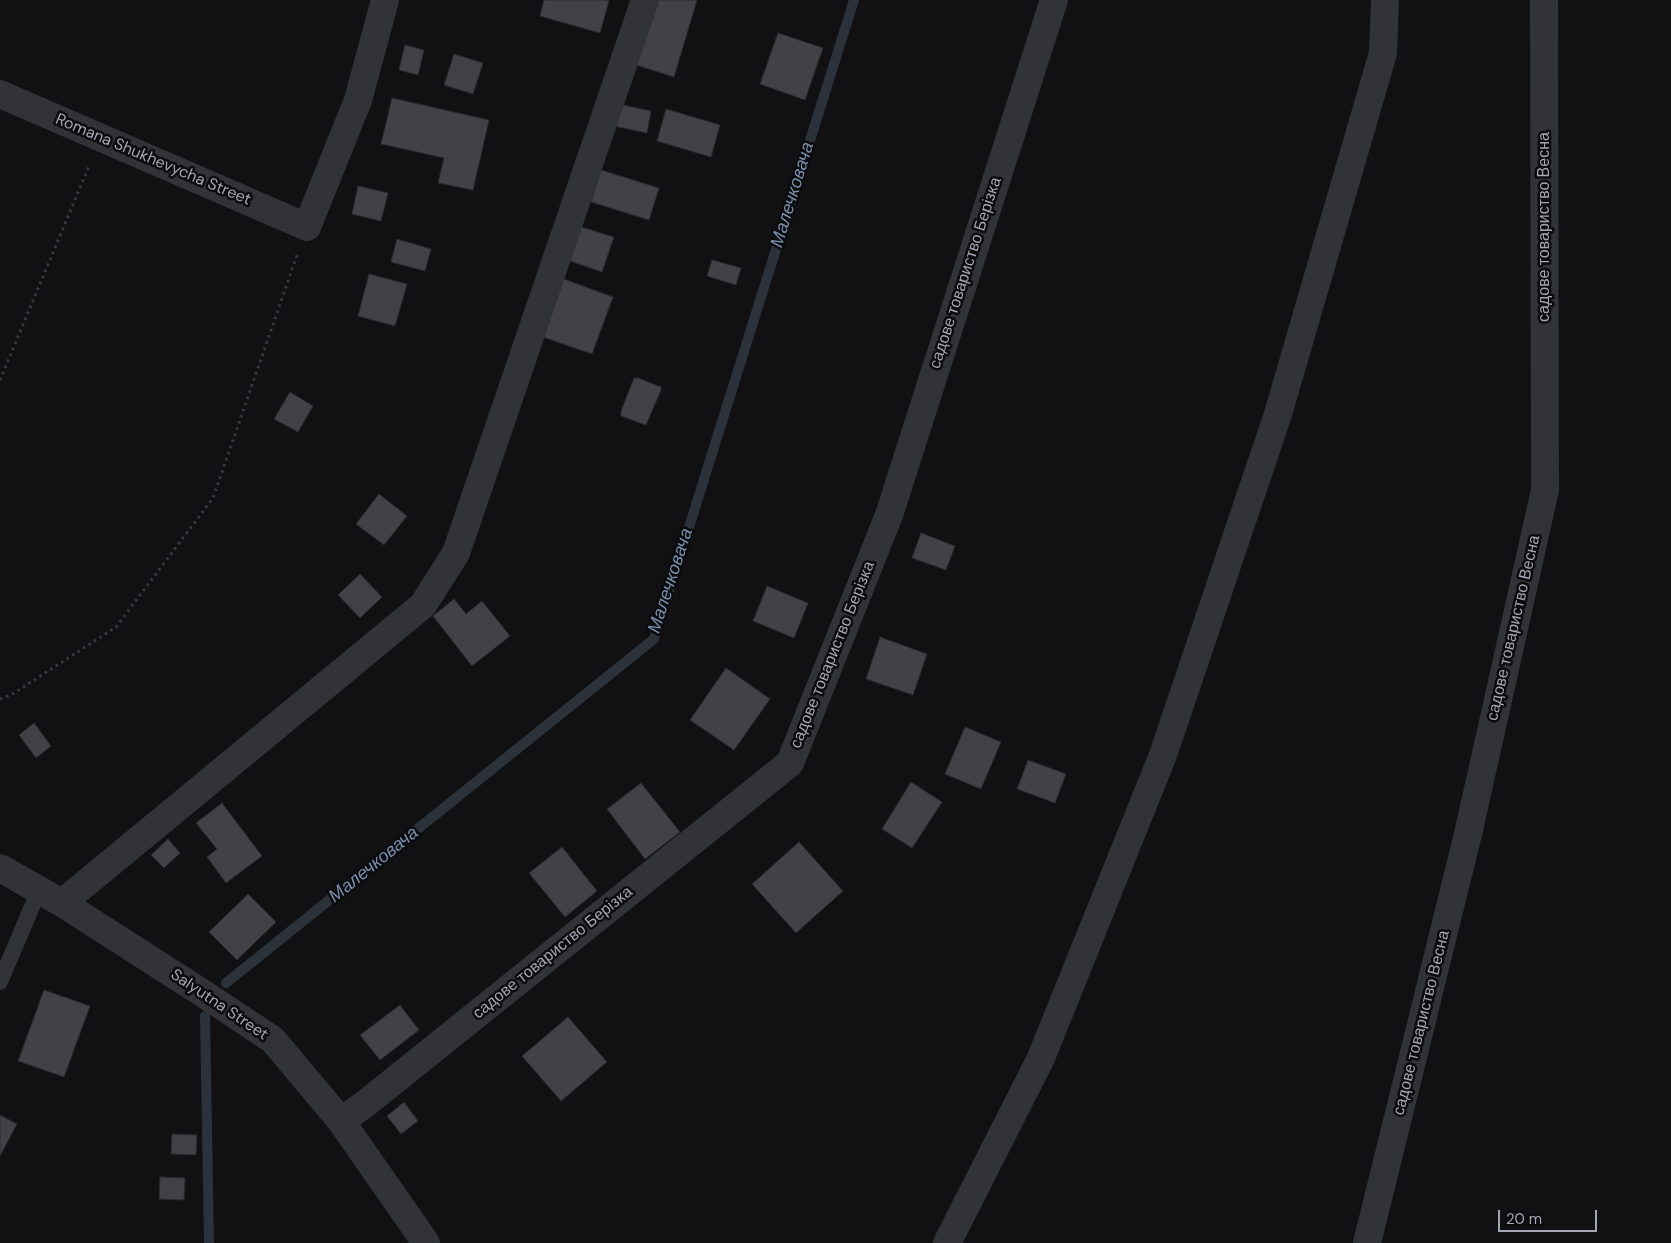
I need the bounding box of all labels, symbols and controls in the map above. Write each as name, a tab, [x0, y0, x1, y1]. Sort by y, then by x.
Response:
street label: Romana Shukhevycha Street	[52, 110, 254, 210]
street label: садове товариство Весна	[1535, 132, 1555, 322]
water label: Малечковача	[767, 140, 819, 250]
street label: садове товариство Берізка	[926, 175, 1006, 371]
water label: Малечковача	[644, 526, 698, 636]
street label: садове товариство Весна	[1483, 533, 1545, 723]
street label: садове товариство Берізка	[787, 559, 879, 751]
water label: Малечковача	[325, 822, 423, 908]
street label: садове товариство Берізка	[469, 883, 637, 1023]
street label: садове товариство Весна	[1390, 929, 1454, 1117]
street label: Salyutna Street	[167, 965, 271, 1045]
scale bar	[1501, 1200, 1600, 1232]
text: 20 m	[1506, 1209, 1542, 1229]

